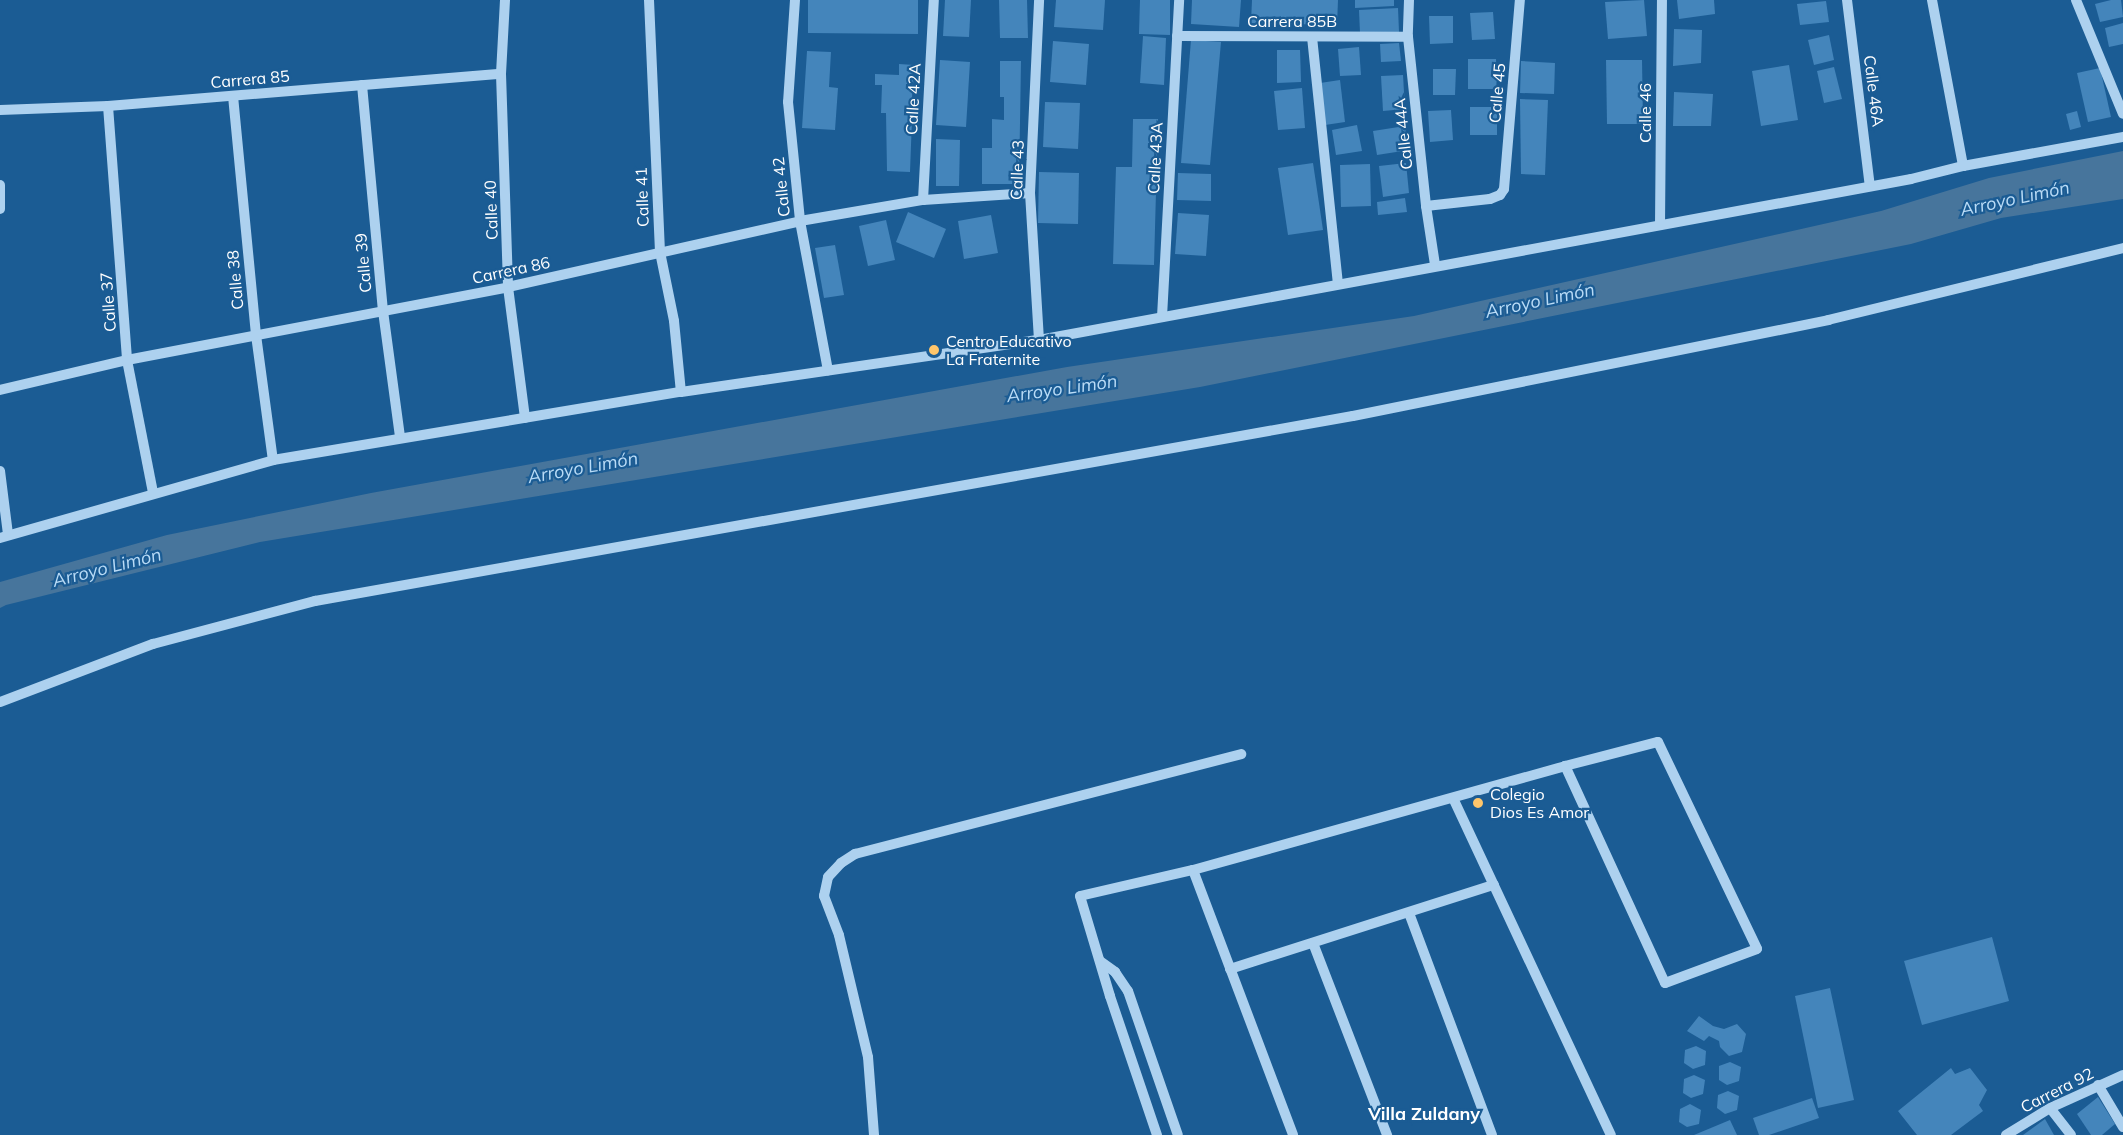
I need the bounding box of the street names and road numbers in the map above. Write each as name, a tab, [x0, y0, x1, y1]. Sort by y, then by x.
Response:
street label: Carrera 85B	[1247, 11, 1337, 31]
street label: Calle 46A	[1860, 54, 1888, 128]
street label: Calle 45	[1485, 62, 1509, 124]
street label: Calle 42A	[902, 63, 924, 135]
street label: Carrera 85	[210, 66, 290, 92]
street label: Calle 46	[1635, 83, 1655, 143]
street label: Calle 44A	[1390, 97, 1416, 171]
street label: Calle 43A	[1144, 122, 1166, 194]
street label: Calle 43	[1006, 140, 1028, 200]
street label: Calle 42	[768, 156, 794, 218]
street label: Calle 41	[631, 167, 653, 227]
street label: Calle 40	[480, 180, 502, 240]
street label: Calle 39	[351, 232, 375, 294]
street label: Calle 38	[223, 249, 247, 311]
street label: Carrera 86	[470, 252, 552, 288]
street label: Calle 37	[96, 271, 120, 333]
street label: Carrera 92	[2017, 1063, 2097, 1117]

